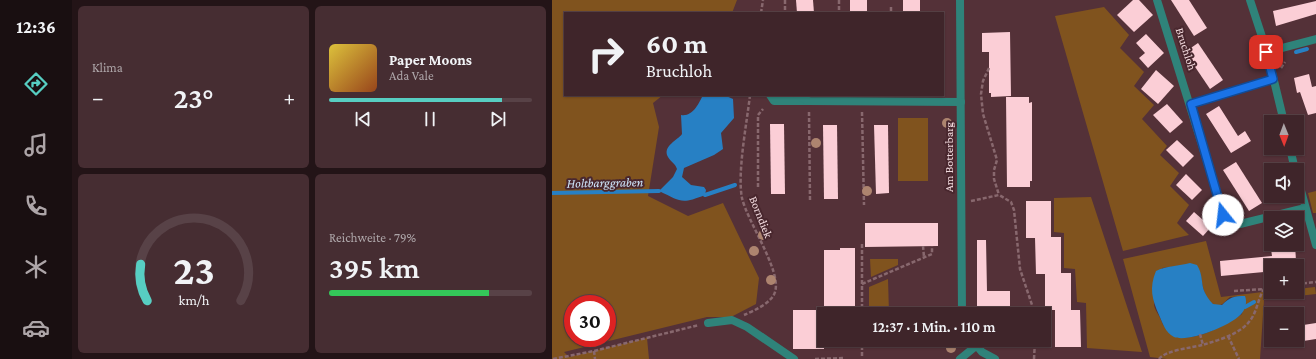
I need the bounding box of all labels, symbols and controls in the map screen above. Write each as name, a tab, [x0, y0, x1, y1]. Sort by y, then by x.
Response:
text: 12:36	[16, 17, 56, 37]
street label: Bruchloh	[1173, 26, 1200, 73]
icon: right	[580, 28, 632, 80]
text: 60 m	[646, 28, 707, 59]
pin	[1249, 35, 1283, 69]
icon: arrive	[1255, 41, 1277, 63]
text: Paper Moons	[389, 52, 472, 68]
text: Klima	[92, 60, 123, 75]
text: Bruchloh	[646, 61, 712, 81]
text: Ada Vale	[389, 68, 434, 83]
icon: directions	[22, 70, 50, 98]
text: 23°	[173, 81, 214, 114]
text: −	[92, 85, 104, 110]
text: +	[283, 85, 295, 110]
icon: previous	[352, 108, 374, 130]
icon: pause	[419, 108, 441, 130]
icon: next	[487, 108, 509, 130]
north arrow	[1264, 115, 1304, 155]
map controls	[1264, 115, 1304, 347]
street label: Am Botterbarg	[942, 122, 956, 192]
icon: music	[22, 131, 50, 159]
button: sound	[1264, 163, 1304, 203]
water label: Holtbarggraben	[567, 174, 644, 191]
icon: phone	[22, 192, 50, 220]
street label: Borndiek	[746, 194, 776, 240]
position arrow	[1202, 194, 1244, 236]
button: layers	[1264, 211, 1304, 251]
text: Reichweite · 79%	[329, 230, 416, 245]
text: 23	[173, 247, 214, 293]
text: 395 km	[329, 251, 420, 284]
icon: climate	[22, 253, 50, 281]
button: +	[1264, 259, 1304, 299]
text: km/h	[178, 292, 209, 308]
speed limit sign: 30	[564, 295, 616, 347]
button: −	[1264, 307, 1304, 347]
icon: car	[22, 314, 50, 342]
text: 12:37 · 1 Min. · 110 m	[872, 319, 996, 335]

